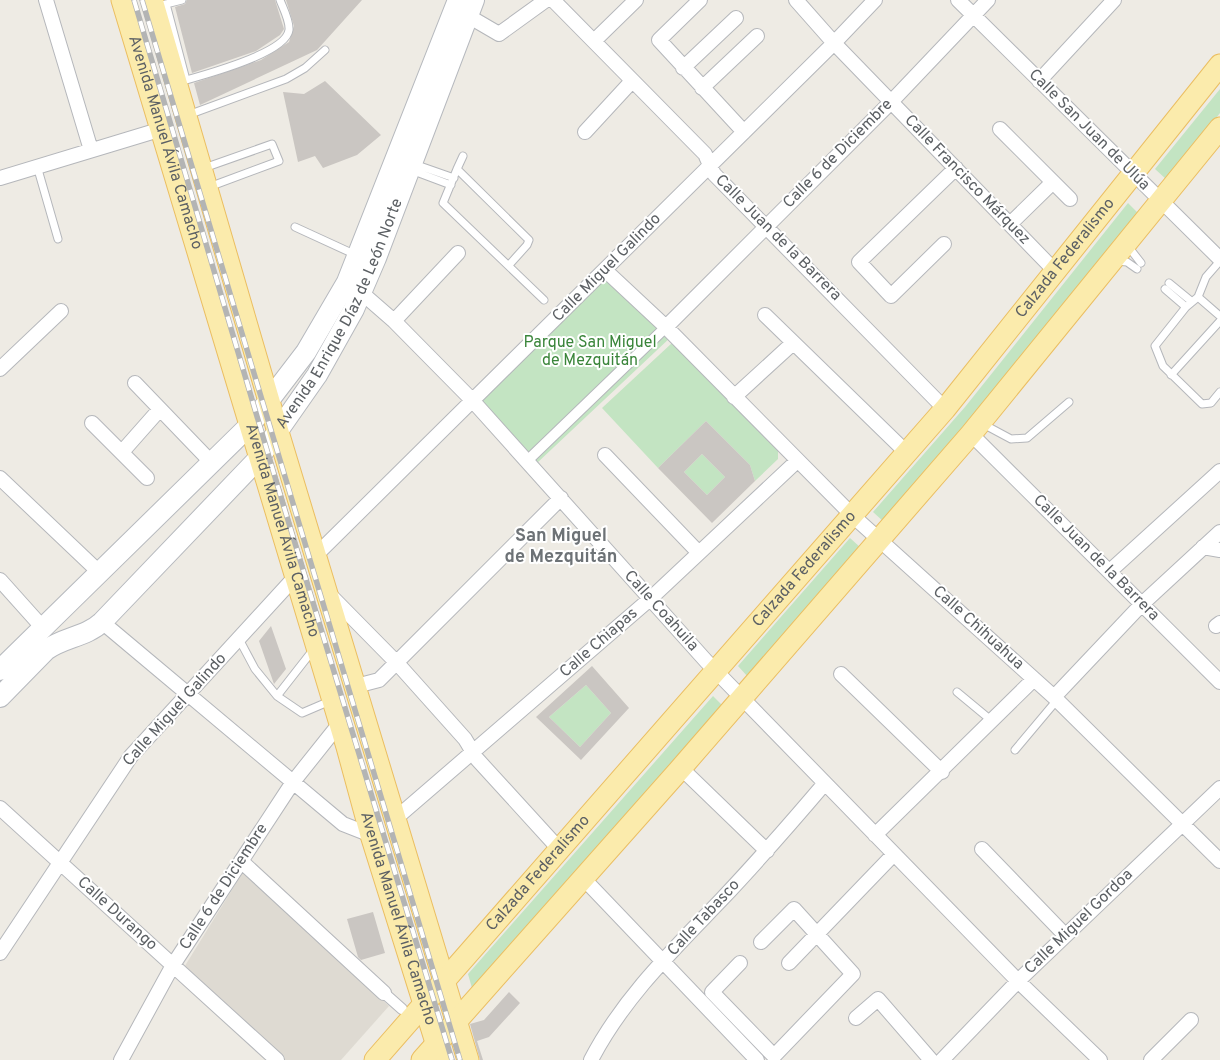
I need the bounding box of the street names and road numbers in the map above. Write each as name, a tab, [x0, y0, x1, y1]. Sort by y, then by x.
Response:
street label: Avenida Manuel Ávila Camacho	[123, 33, 207, 252]
street label: Calle San Juan de Ulúa	[1024, 65, 1154, 195]
street label: Calle 6 de Diciembre	[779, 95, 897, 213]
street label: Calle Francisco Márquez	[900, 111, 1034, 249]
street label: Calle Juan de la Barrera	[711, 171, 845, 305]
street label: Calzada Federalismo	[1011, 194, 1119, 323]
street label: Avenida Enrique Díaz de León Norte	[272, 196, 408, 433]
street label: Calle Miguel Galindo	[548, 209, 666, 327]
street label: Avenida Manuel Ávila Camacho	[240, 421, 323, 640]
street label: Calle Juan de la Barrera	[1029, 491, 1163, 625]
street label: Calzada Federalismo	[748, 507, 861, 632]
street label: Calle Coahuila	[619, 566, 703, 656]
street label: Calle Chihuahua	[928, 582, 1028, 674]
street label: Calle Chiapas	[556, 604, 642, 682]
street label: Calle Miguel Galindo	[119, 649, 231, 771]
street label: Avenida Manuel Ávila Camacho	[355, 810, 440, 1028]
street label: Calzada Federalismo	[482, 811, 595, 936]
street label: Calle 6 de Diciembre	[176, 820, 272, 954]
street label: Calle Miguel Gordoa	[1021, 865, 1137, 979]
street label: Calle Durango	[73, 873, 161, 955]
street label: Calle Tabasco	[663, 875, 745, 961]

